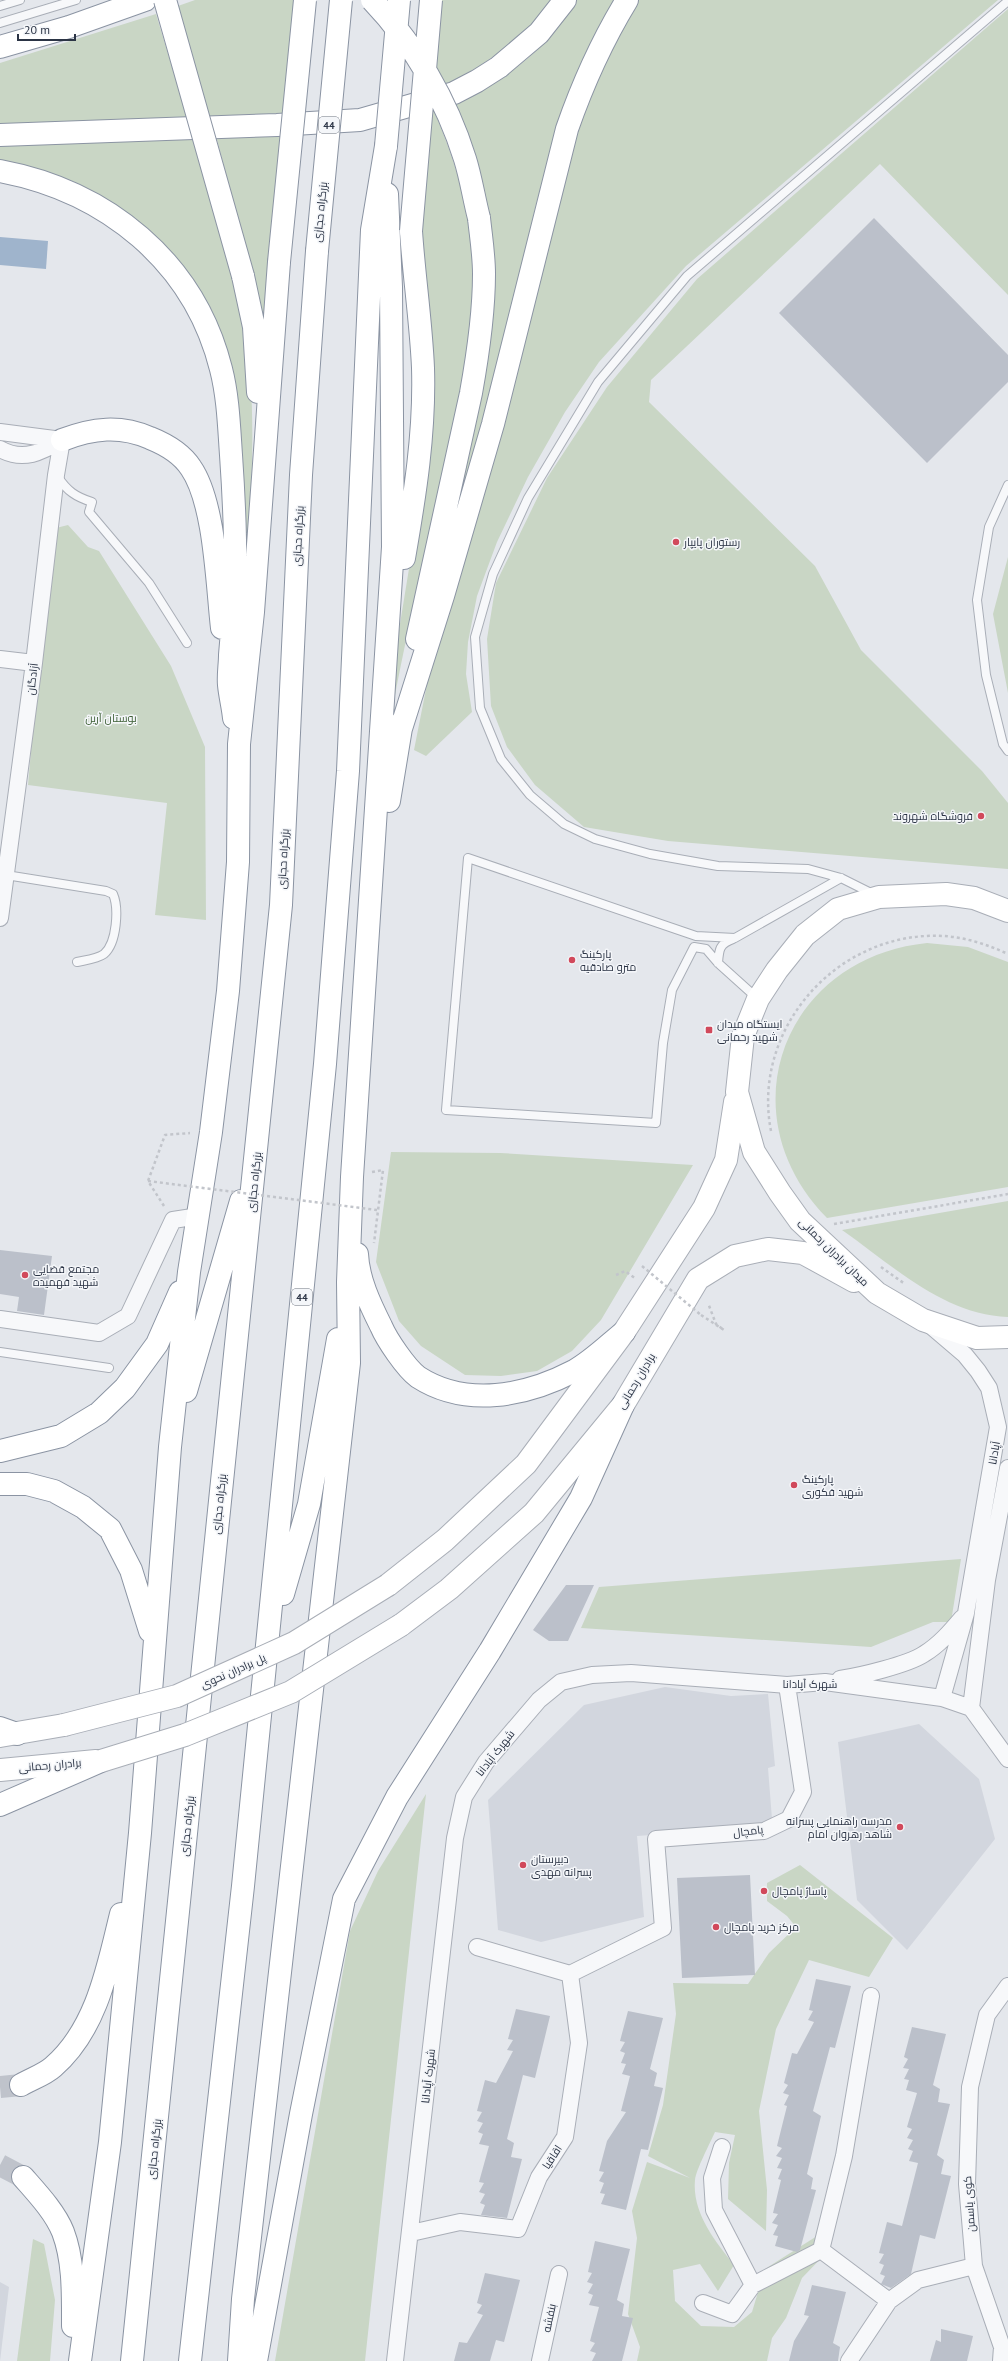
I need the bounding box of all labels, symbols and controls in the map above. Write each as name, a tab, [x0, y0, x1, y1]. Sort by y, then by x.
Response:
scale bar	[18, 16, 75, 42]
text: 20 m	[24, 22, 50, 37]
road number: 44	[319, 117, 339, 133]
street label: بزرگراه حجازی	[310, 181, 330, 243]
street label: بزرگراه حجازی	[289, 505, 307, 567]
place label: رستوران پایپار	[683, 535, 740, 549]
marker: رستوران پایپار	[671, 537, 681, 547]
street label: آزادگان	[23, 662, 41, 696]
park label: بوستان آرین	[85, 711, 137, 725]
place label: فروشگاه شهروند	[893, 809, 973, 823]
marker: فروشگاه شهروند	[976, 811, 986, 821]
street label: بزرگراه حجازی	[274, 828, 292, 890]
place label: پارکینگ مترو صادقیه	[580, 947, 636, 974]
marker: پارکینگ مترو صادقیه	[567, 955, 577, 965]
place label: ایستگاه میدان شهید رحمانی	[717, 1017, 782, 1044]
marker: ایستگاه میدان شهید رحمانی	[704, 1025, 714, 1035]
street label: بزرگراه حجازی	[244, 1151, 264, 1213]
street label: میدان برادران رحمانی	[796, 1215, 872, 1289]
place label: مجتمع قضایی شهید فهمیده	[33, 1262, 99, 1289]
marker: مجتمع قضایی شهید فهمیده	[20, 1270, 30, 1280]
road number: 44	[292, 1289, 312, 1305]
street label: برادران رحمانی	[614, 1350, 658, 1412]
street label: آپادانا	[985, 1440, 1003, 1466]
place label: پارکینگ شهید فکوری	[802, 1472, 863, 1499]
street label: بزرگراه حجازی	[209, 1473, 229, 1535]
marker: پارکینگ شهید فکوری	[789, 1480, 799, 1490]
street label: پل برادران نحوی	[198, 1650, 268, 1692]
street label: شهرک آپادانا	[783, 1677, 837, 1691]
street label: شهرک آپادانا	[473, 1727, 517, 1779]
street label: برادران رحمانی	[18, 1755, 82, 1775]
street label: بزرگراه حجازی	[177, 1795, 197, 1857]
place label: مدرسه راهنمایی پسرانه شاهد رهروان امام	[786, 1814, 892, 1842]
street label: پامچال	[732, 1822, 764, 1840]
marker: مدرسه راهنمایی پسرانه شاهد رهروان امام	[895, 1822, 905, 1832]
place label: دبیرستان پسرانه مهدی	[531, 1852, 592, 1879]
marker: دبیرستان پسرانه مهدی	[518, 1860, 528, 1870]
place label: پاساژ پامچال	[772, 1884, 827, 1898]
marker: پاساژ پامچال	[759, 1886, 769, 1896]
place label: مرکز خرید پامچال	[724, 1920, 799, 1934]
marker: مرکز خرید پامچال	[711, 1922, 721, 1932]
street label: شهرک آپادانا	[418, 2048, 438, 2104]
street label: بزرگراه حجازی	[144, 2118, 164, 2180]
street label: اقاقیا	[539, 2142, 565, 2172]
street label: کوی یاسمن	[960, 2175, 978, 2233]
street label: بنفشه	[539, 2302, 559, 2334]

